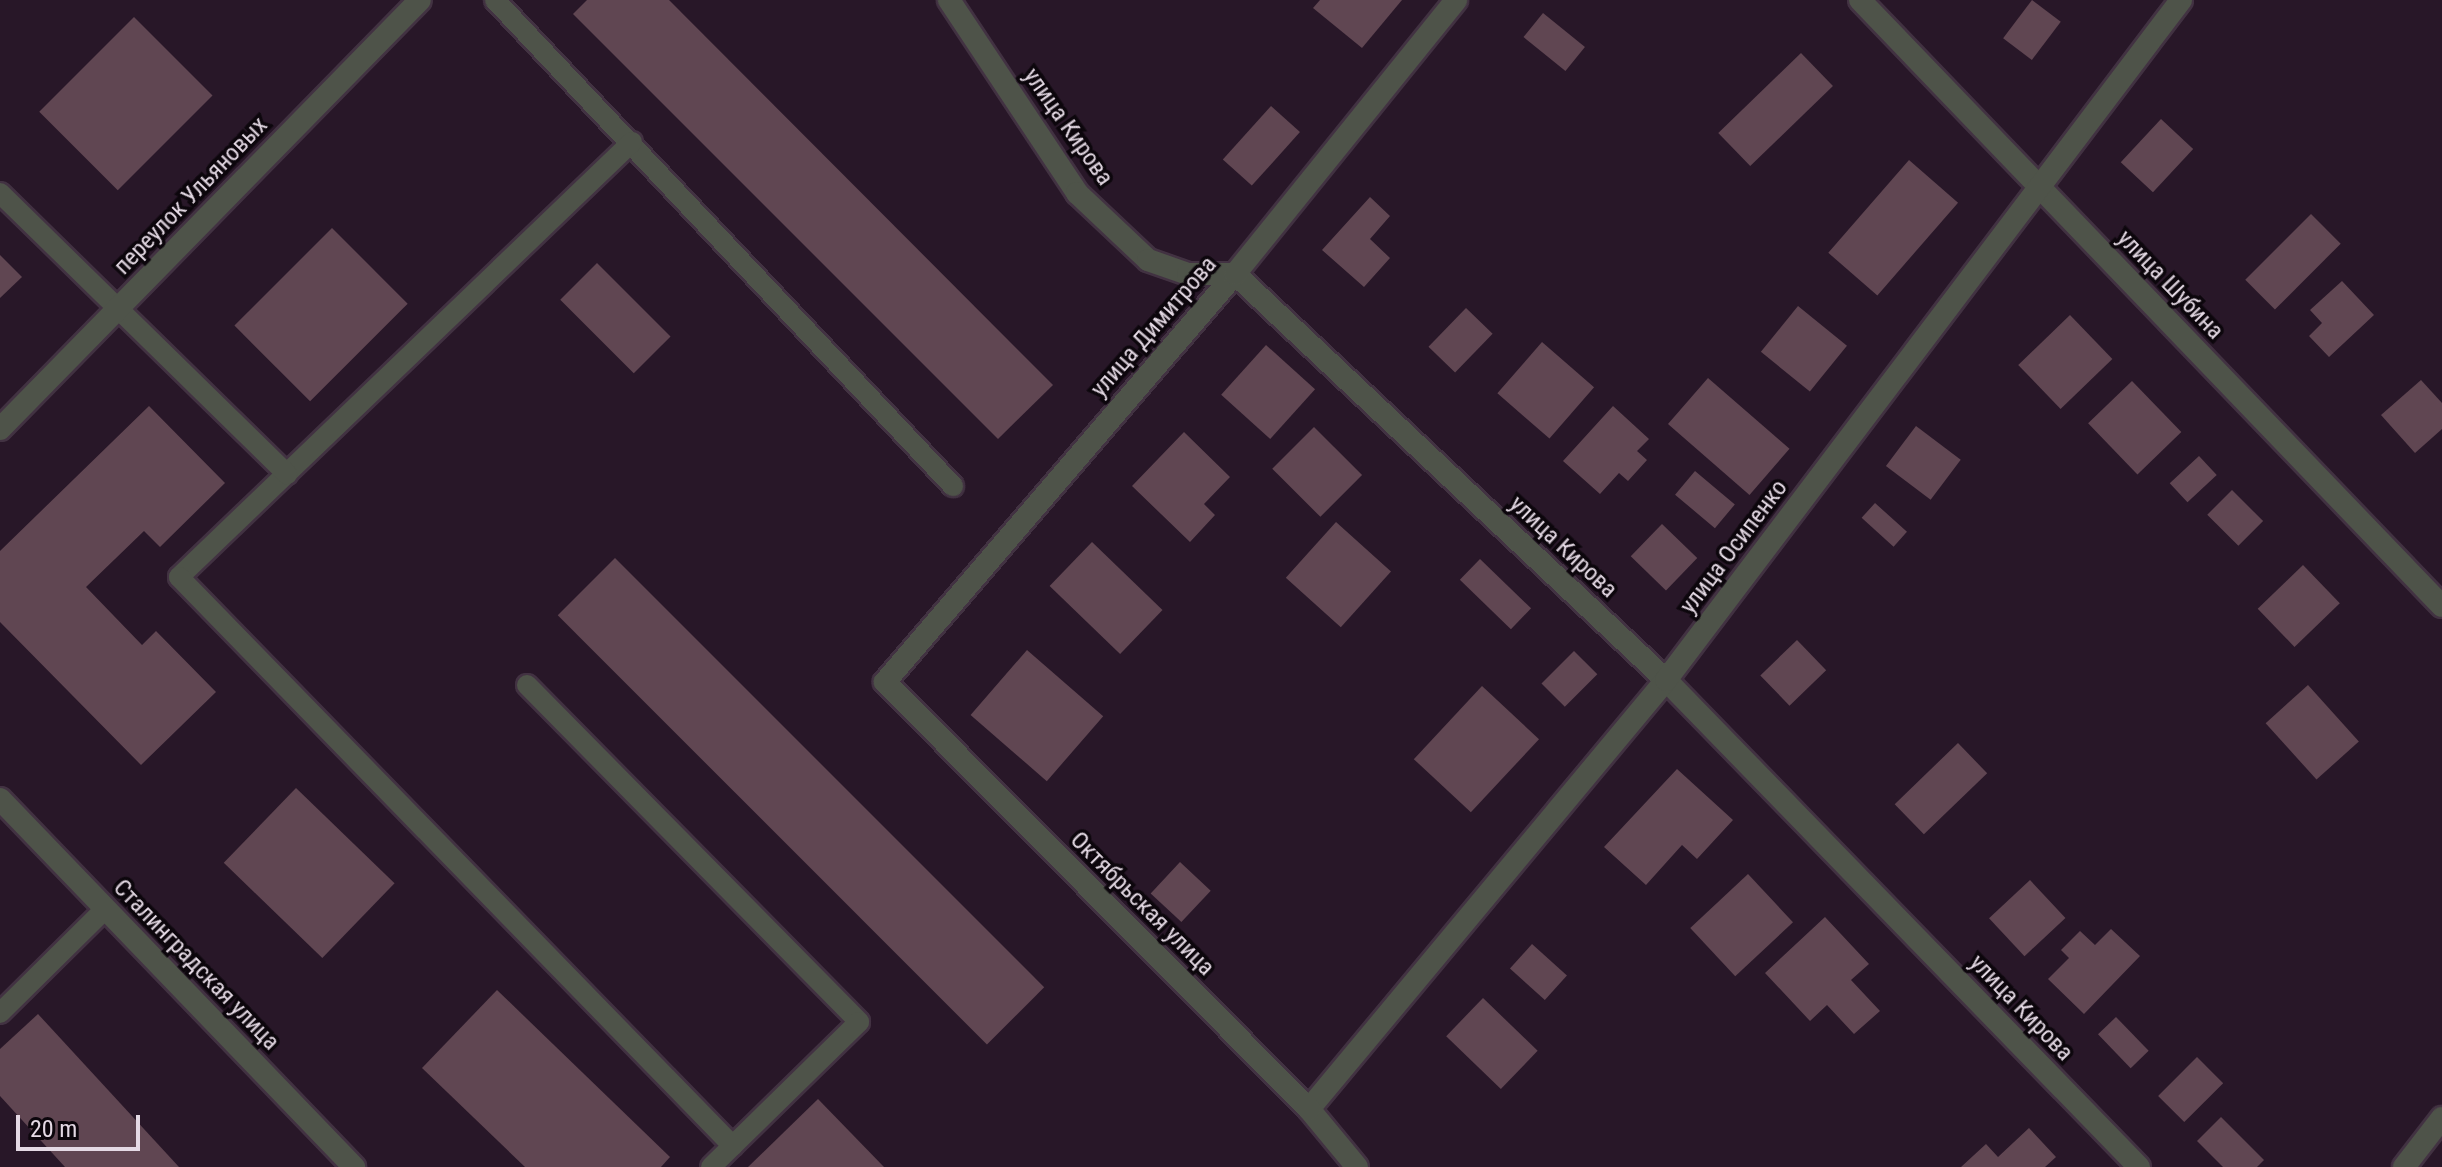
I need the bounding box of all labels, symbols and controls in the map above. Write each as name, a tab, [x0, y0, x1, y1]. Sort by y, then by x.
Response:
street label: улица Кирова	[1017, 63, 1119, 191]
street label: переулок Ульяновых	[108, 111, 274, 281]
street label: улица Шубина	[2111, 224, 2229, 346]
street label: улица Димитрова	[1085, 251, 1223, 403]
street label: улица Осипенко	[1674, 474, 1794, 620]
street label: улица Кирова	[1503, 490, 1623, 604]
street label: Октябрьская улица	[1064, 826, 1220, 982]
street label: Сталинградская улица	[107, 874, 285, 1056]
street label: улица Кирова	[1963, 949, 2079, 1067]
scale bar	[20, 1099, 144, 1149]
text: 20 m	[30, 1115, 77, 1143]

